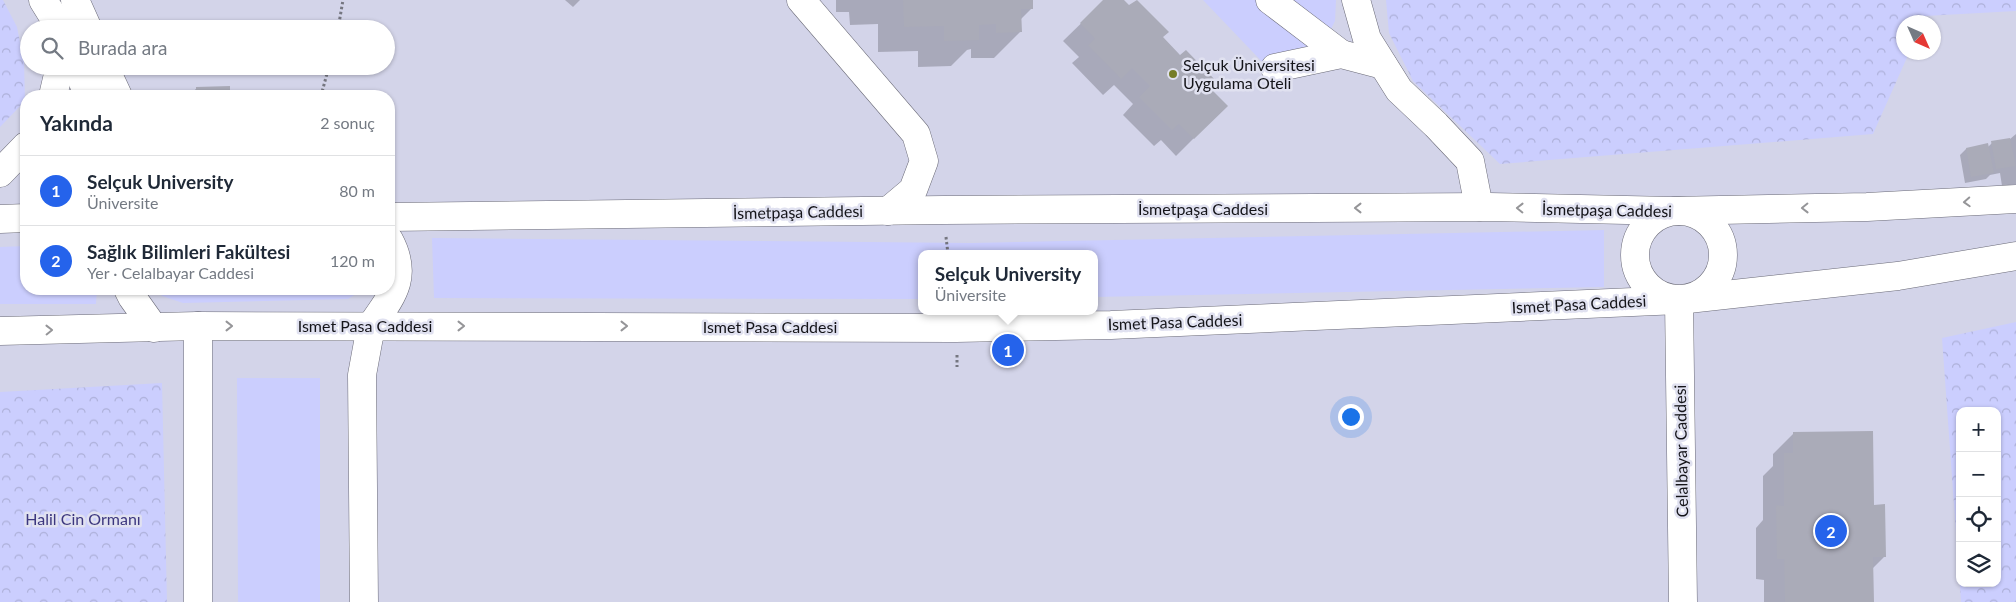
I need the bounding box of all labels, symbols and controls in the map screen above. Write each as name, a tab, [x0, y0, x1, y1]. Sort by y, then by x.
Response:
north arrow	[1896, 15, 1941, 60]
search box	[20, 20, 395, 75]
icon: search	[38, 34, 66, 62]
text: Burada ara	[78, 36, 167, 59]
place label: Selçuk Üniversitesi Uygulama Oteli	[1183, 55, 1315, 92]
marker: Selçuk Üniversitesi Uygulama Oteli	[1167, 68, 1179, 80]
text: Yakında	[40, 110, 113, 135]
text: 2 sonuç	[320, 113, 375, 132]
text: Selçuk University	[87, 170, 233, 193]
text: 1	[51, 181, 61, 200]
text: 80 m	[339, 181, 375, 200]
text: Üniversite	[87, 193, 158, 212]
one-way arrow	[1963, 196, 1971, 207]
street label: İsmetpaşa Caddesi	[1138, 199, 1268, 218]
street label: İsmetpaşa Caddesi	[1542, 199, 1672, 220]
street label: İsmetpaşa Caddesi	[733, 201, 863, 222]
one-way arrow	[1353, 203, 1361, 213]
one-way arrow	[1516, 203, 1524, 213]
one-way arrow	[1801, 203, 1809, 214]
text: Sağlık Bilimleri Fakültesi	[87, 240, 290, 263]
popup	[918, 250, 1098, 315]
text: 2	[51, 251, 61, 270]
text: 120 m	[330, 251, 375, 270]
text: Selçuk University	[935, 262, 1081, 285]
text: Yer · Celalbayar Caddesi	[87, 263, 254, 282]
text: Üniversite	[935, 285, 1006, 304]
street label: Ismet Pasa Caddesi	[1511, 290, 1647, 317]
street label: Ismet Pasa Caddesi	[1107, 310, 1243, 333]
street label: Ismet Pasa Caddesi	[298, 316, 432, 335]
street label: Ismet Pasa Caddesi	[703, 317, 837, 336]
one-way arrow	[225, 321, 233, 331]
one-way arrow	[458, 321, 465, 331]
one-way arrow	[620, 321, 628, 331]
one-way arrow	[45, 325, 53, 335]
pin: 1	[992, 331, 1024, 369]
street label: Celalbayar Caddesi	[1670, 385, 1691, 517]
your location	[1338, 404, 1364, 430]
map controls	[1956, 407, 2001, 587]
button: +	[1956, 407, 2001, 452]
button: −	[1956, 452, 2001, 497]
button: locate	[1956, 497, 2001, 542]
park label: Halil Cin Ormanı	[25, 509, 141, 528]
pin: 2	[1815, 512, 1847, 550]
button: layers	[1956, 542, 2001, 587]

